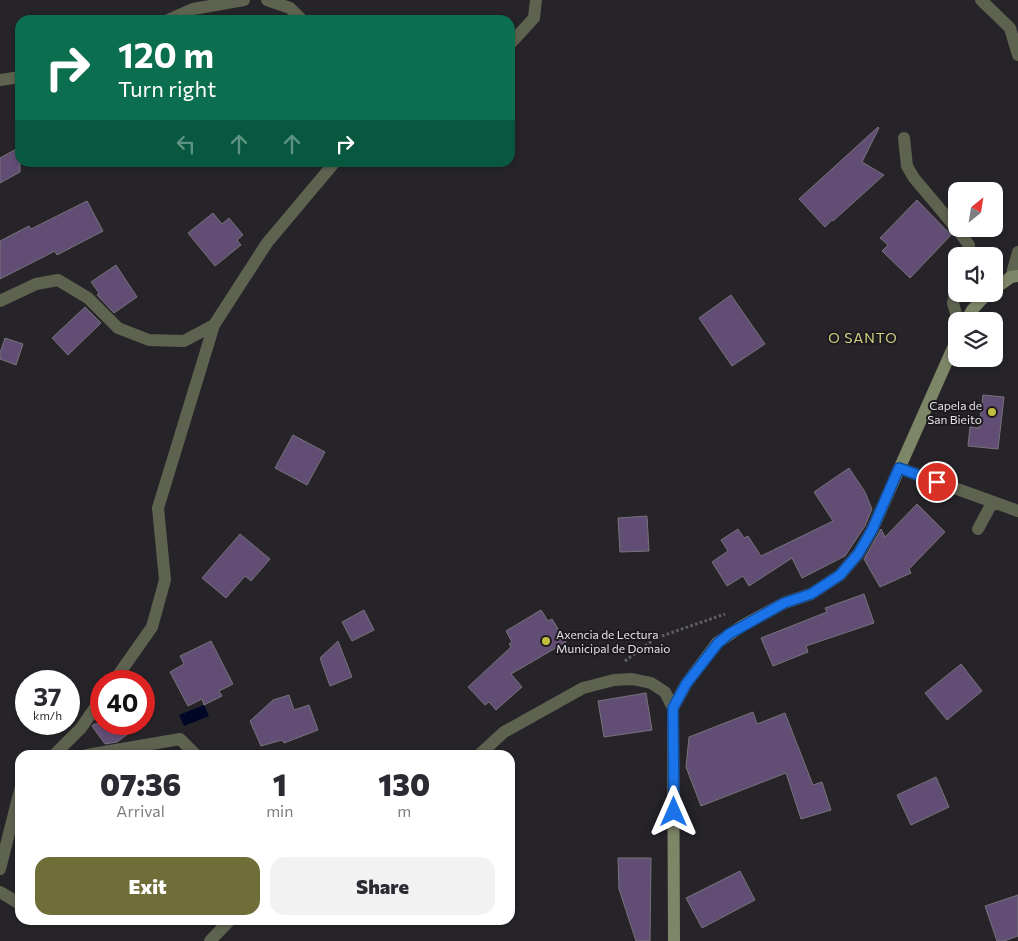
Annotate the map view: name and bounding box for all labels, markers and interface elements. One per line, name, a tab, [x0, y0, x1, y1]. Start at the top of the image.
text: 120 m	[118, 32, 214, 75]
icon: right	[35, 35, 100, 100]
text: Turn right	[118, 75, 216, 102]
icon: left	[172, 130, 200, 158]
icon: ahead	[225, 130, 253, 158]
icon: ahead	[278, 130, 306, 158]
icon: right	[331, 130, 359, 158]
north arrow	[948, 182, 1002, 238]
map controls	[948, 182, 1003, 367]
button: sound	[948, 247, 1003, 302]
button: layers	[948, 312, 1003, 367]
district label: O SANTO	[828, 329, 898, 346]
place label: Capela de San Bieito	[927, 398, 982, 426]
marker: Capela de San Bieito	[986, 406, 998, 418]
pin	[916, 461, 958, 503]
icon: arrive	[923, 468, 951, 496]
place label: Axencia de Lectura Municipal de Domaio	[556, 627, 670, 655]
marker: Axencia de Lectura Municipal de Domaio	[540, 635, 552, 647]
speed limit sign: 40	[90, 670, 155, 735]
text: 37	[33, 681, 62, 711]
text: km/h	[33, 708, 62, 722]
text: 07:36	[100, 765, 181, 802]
text: 1	[273, 765, 287, 802]
text: 130	[378, 765, 430, 802]
position arrow	[647, 785, 699, 837]
text: Arrival	[116, 801, 165, 820]
text: min	[266, 801, 293, 820]
text: m	[397, 801, 411, 820]
button: Exit	[35, 857, 260, 915]
button: Share	[270, 857, 495, 915]

